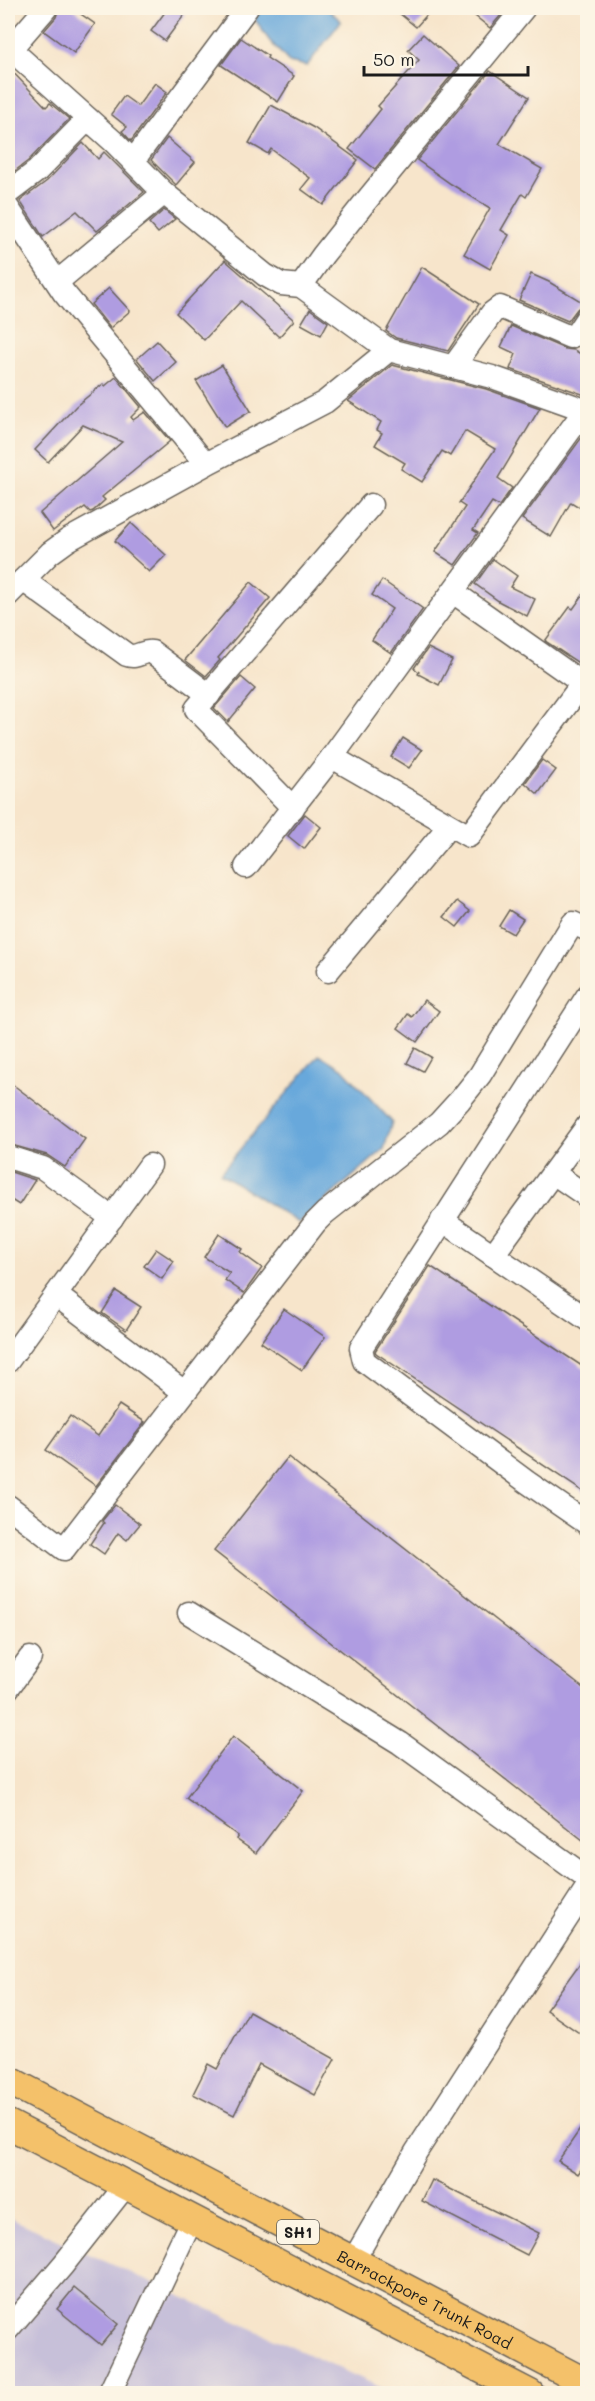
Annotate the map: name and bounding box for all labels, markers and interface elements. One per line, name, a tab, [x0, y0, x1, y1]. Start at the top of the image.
scale bar	[364, 39, 528, 77]
text: 50 m	[373, 47, 415, 71]
road number: SH1	[277, 2220, 319, 2244]
street label: Barrackpore Trunk Road	[334, 2244, 516, 2353]

